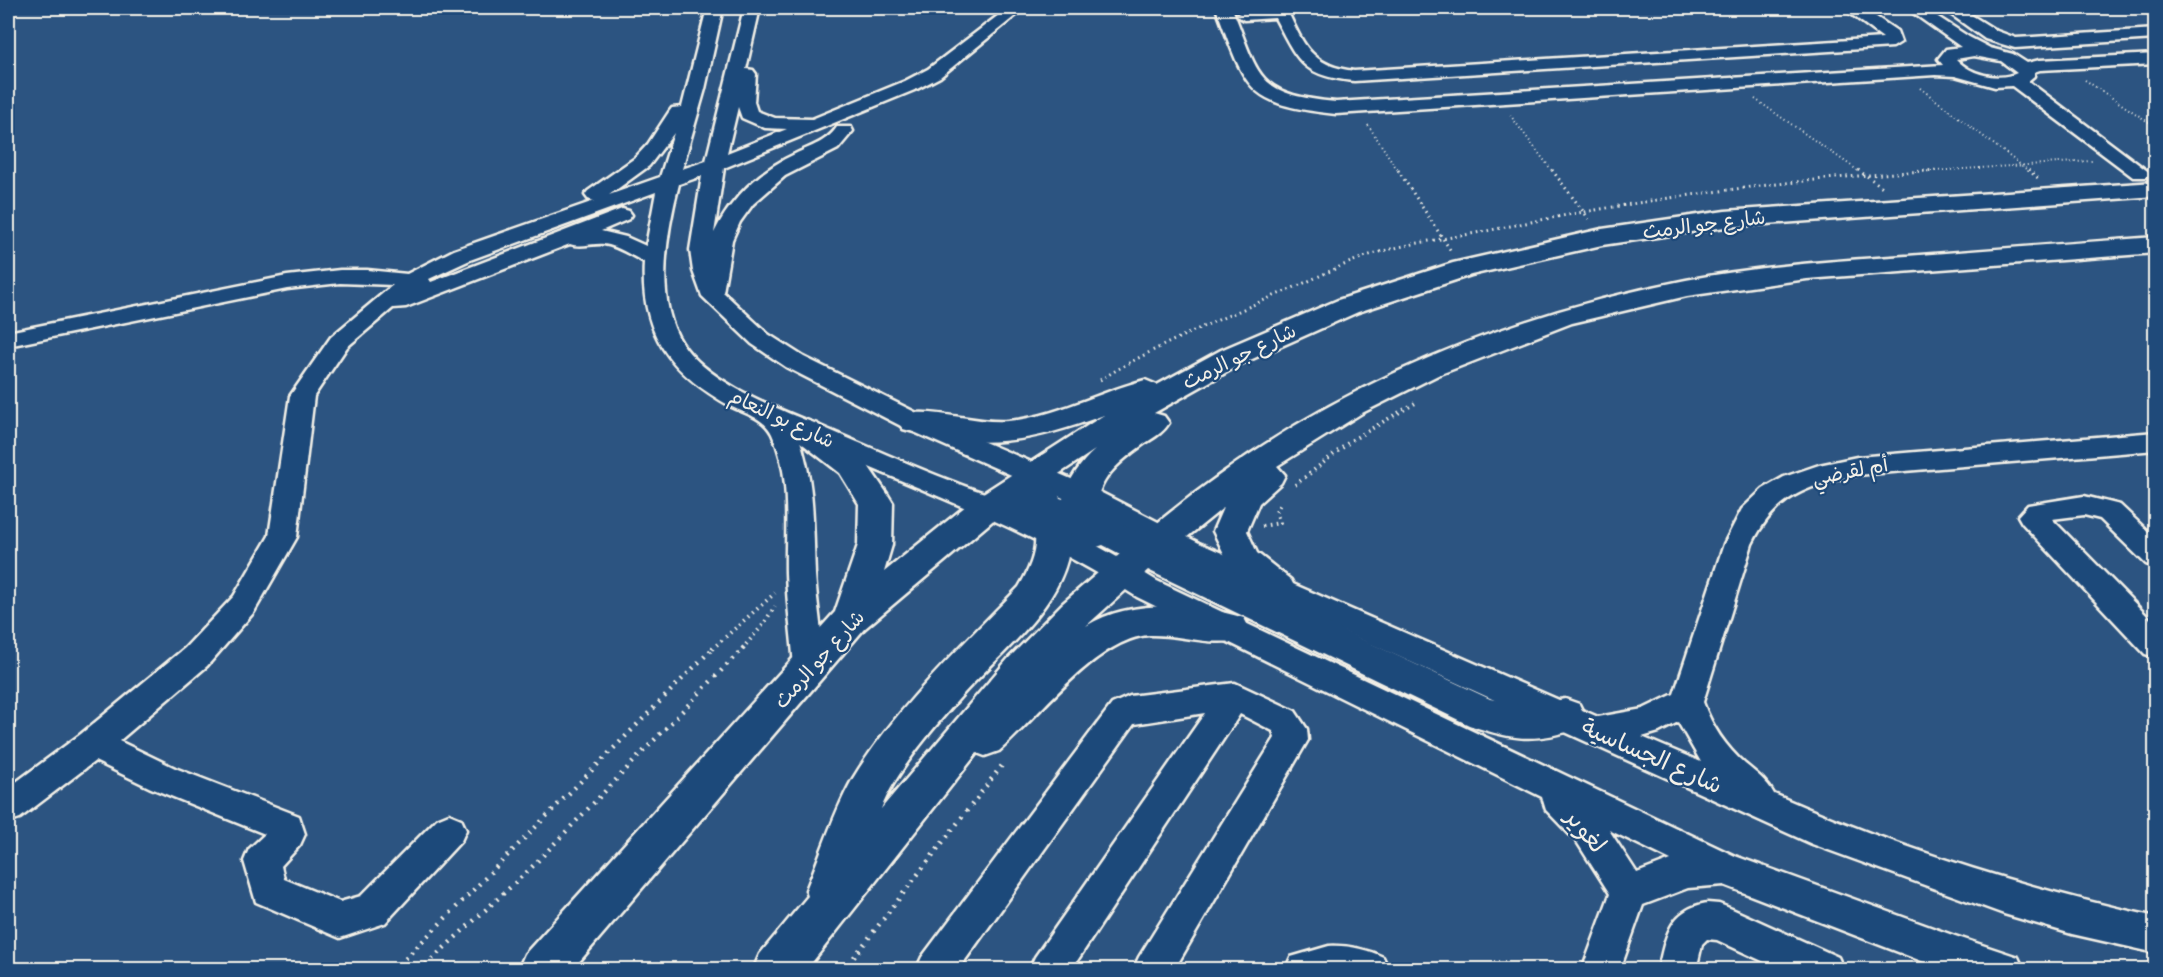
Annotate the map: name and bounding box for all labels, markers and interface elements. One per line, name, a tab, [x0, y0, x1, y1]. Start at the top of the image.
street label: شارع جو الرمث	[1641, 203, 1767, 245]
street label: شارع جو الرمث	[1177, 316, 1301, 396]
street label: شارع بو النعام	[724, 381, 839, 456]
street label: أم لقرضي	[1810, 450, 1891, 496]
street label: شارع جو الرمث	[767, 604, 871, 714]
street label: شارع الجساسية	[1576, 710, 1728, 802]
street label: لغوير	[1558, 800, 1614, 859]

